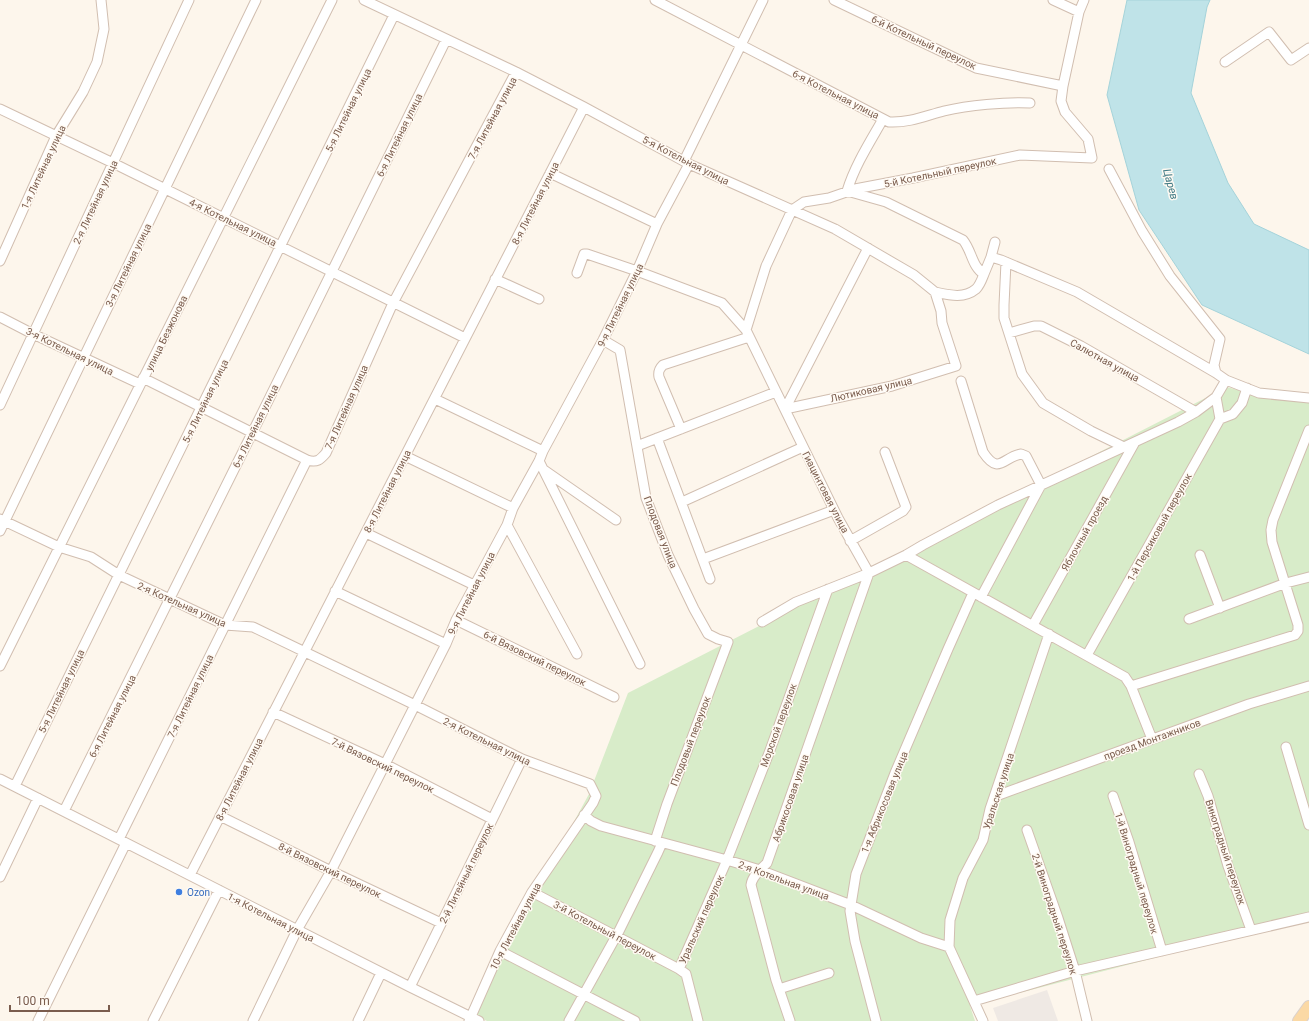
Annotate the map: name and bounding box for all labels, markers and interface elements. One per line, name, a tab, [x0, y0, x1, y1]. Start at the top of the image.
street label: 6-й Котельный переулок	[870, 13, 979, 72]
street label: 5-я Литейная улица	[323, 67, 373, 154]
street label: 6-я Котельная улица	[791, 68, 881, 121]
street label: 7-я Литейная улица	[466, 75, 519, 161]
street label: 6-я Литейная улица	[374, 92, 424, 179]
street label: 1-я Литейная улица	[19, 124, 68, 211]
street label: 5-я Котельная улица	[641, 134, 731, 187]
street label: 5-й Котельный переулок	[883, 155, 998, 190]
street label: 2-я Литейная улица	[71, 159, 120, 246]
street label: 8-я Литейная улица	[510, 160, 561, 246]
water label: Царев	[1160, 167, 1181, 201]
street label: 4-я Котельная улица	[187, 197, 278, 248]
street label: 3-я Литейная улица	[103, 222, 153, 309]
street label: 9-я Литейная улица	[595, 262, 645, 349]
street label: улица Безжонова	[143, 294, 189, 373]
street label: 3-я Котельная улица	[24, 326, 115, 377]
street label: Салютная улица	[1068, 337, 1141, 384]
street label: 5-я Литейная улица	[180, 358, 230, 445]
street label: 7-я Литейная улица	[323, 363, 370, 451]
street label: Лютиковая улица	[829, 375, 913, 404]
street label: 6-я Литейная улица	[230, 383, 280, 470]
street label: 8-я Литейная улица	[362, 448, 413, 534]
street label: Гиацинтовая улица	[800, 450, 851, 535]
street label: 1-й Персиковый переулок	[1125, 471, 1194, 583]
street label: Плодовая улица	[642, 494, 679, 570]
street label: Яблочный проезд	[1059, 494, 1110, 573]
street label: 9-я Литейная улица	[446, 550, 497, 636]
street label: 2-я Котельная улица	[136, 580, 228, 629]
street label: 6-й Вязовский переулок	[482, 629, 588, 688]
street label: 5-я Литейная улица	[36, 648, 86, 735]
street label: 7-я Литейная улица	[165, 653, 215, 740]
street label: 6-я Литейная улица	[87, 673, 138, 759]
street label: Морской переулок	[758, 681, 799, 768]
street label: Плодовый переулок	[668, 694, 713, 788]
street label: 2-я Котельная улица	[441, 716, 532, 767]
street label: проезд Монтажников	[1102, 717, 1202, 762]
street label: 8-я Литейная улица	[214, 736, 265, 822]
street label: 7-й Вязовский переулок	[330, 736, 436, 795]
street label: 1-я Абрикосовая улица	[859, 750, 910, 854]
street label: Уральская улица	[981, 752, 1016, 831]
street label: Абрикосовая улица	[770, 753, 811, 843]
street label: Виноградный переулок	[1203, 798, 1248, 907]
street label: 1-й Виноградный переулок	[1113, 811, 1160, 936]
street label: 2-й Литейный переулок	[437, 821, 496, 925]
street label: 8-й Вязовский переулок	[277, 841, 383, 900]
street label: 2-й Виноградный переулок	[1030, 852, 1079, 977]
street label: 2-я Котельная улица	[737, 859, 831, 902]
street label: Уральский переулок	[677, 873, 726, 965]
street label: 10-я Литейная улица	[488, 881, 543, 972]
marker: Ozon	[174, 887, 184, 897]
place label: Ozon	[187, 887, 210, 898]
street label: 1-я Котельная улица	[226, 891, 316, 944]
street label: 3-й Котельный переулок	[552, 899, 658, 962]
scale bar	[10, 987, 109, 1013]
text: 100 m	[16, 994, 50, 1008]

